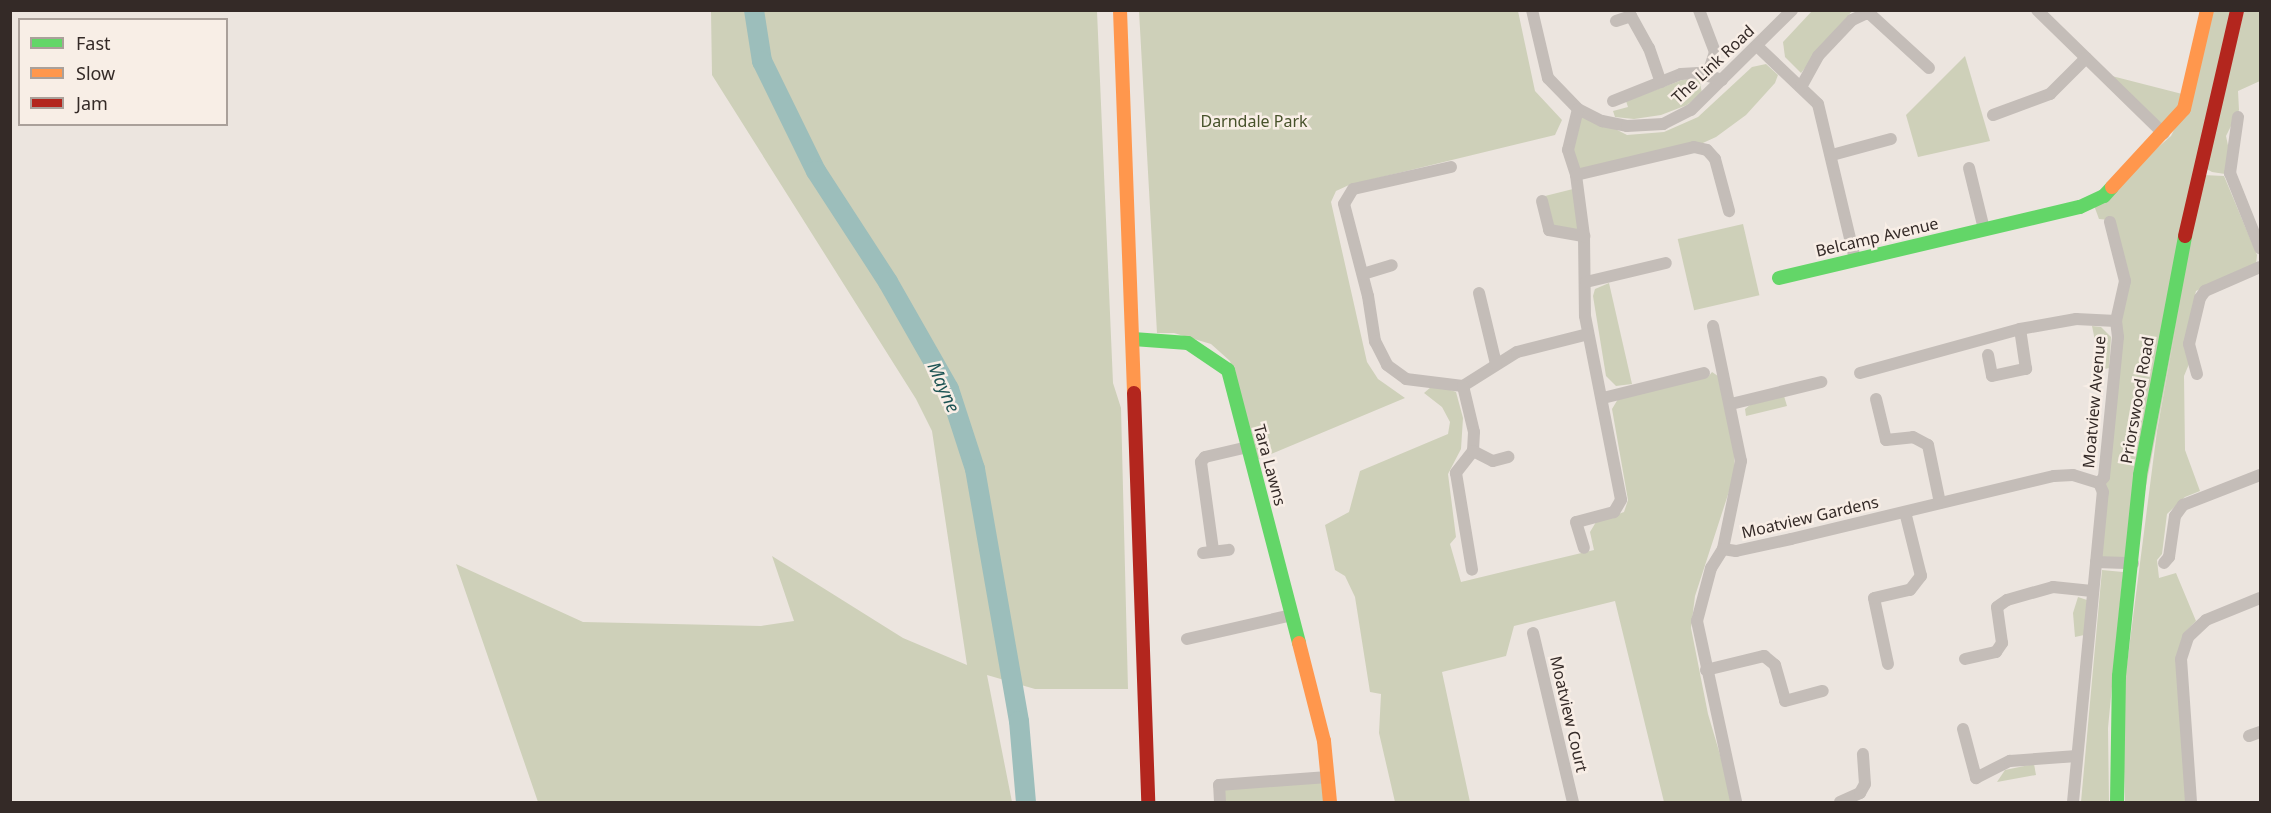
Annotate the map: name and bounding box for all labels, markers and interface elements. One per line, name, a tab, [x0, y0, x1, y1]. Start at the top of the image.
legend	[18, 18, 228, 126]
street label: The Link Road	[1668, 21, 1758, 107]
text: Fast	[76, 31, 111, 55]
text: Slow	[76, 61, 115, 85]
text: Jam	[76, 91, 108, 115]
park label: Darndale Park	[1200, 111, 1308, 131]
street label: Belcamp Avenue	[1814, 214, 1940, 260]
street label: Moatview Avenue	[2079, 335, 2109, 469]
street label: Priorswood Road	[2116, 335, 2158, 465]
water label: Mayne	[923, 358, 965, 416]
street label: Tara Lawns	[1250, 422, 1290, 508]
street label: Moatview Gardens	[1740, 492, 1880, 542]
street label: Moatview Court	[1546, 654, 1592, 774]

